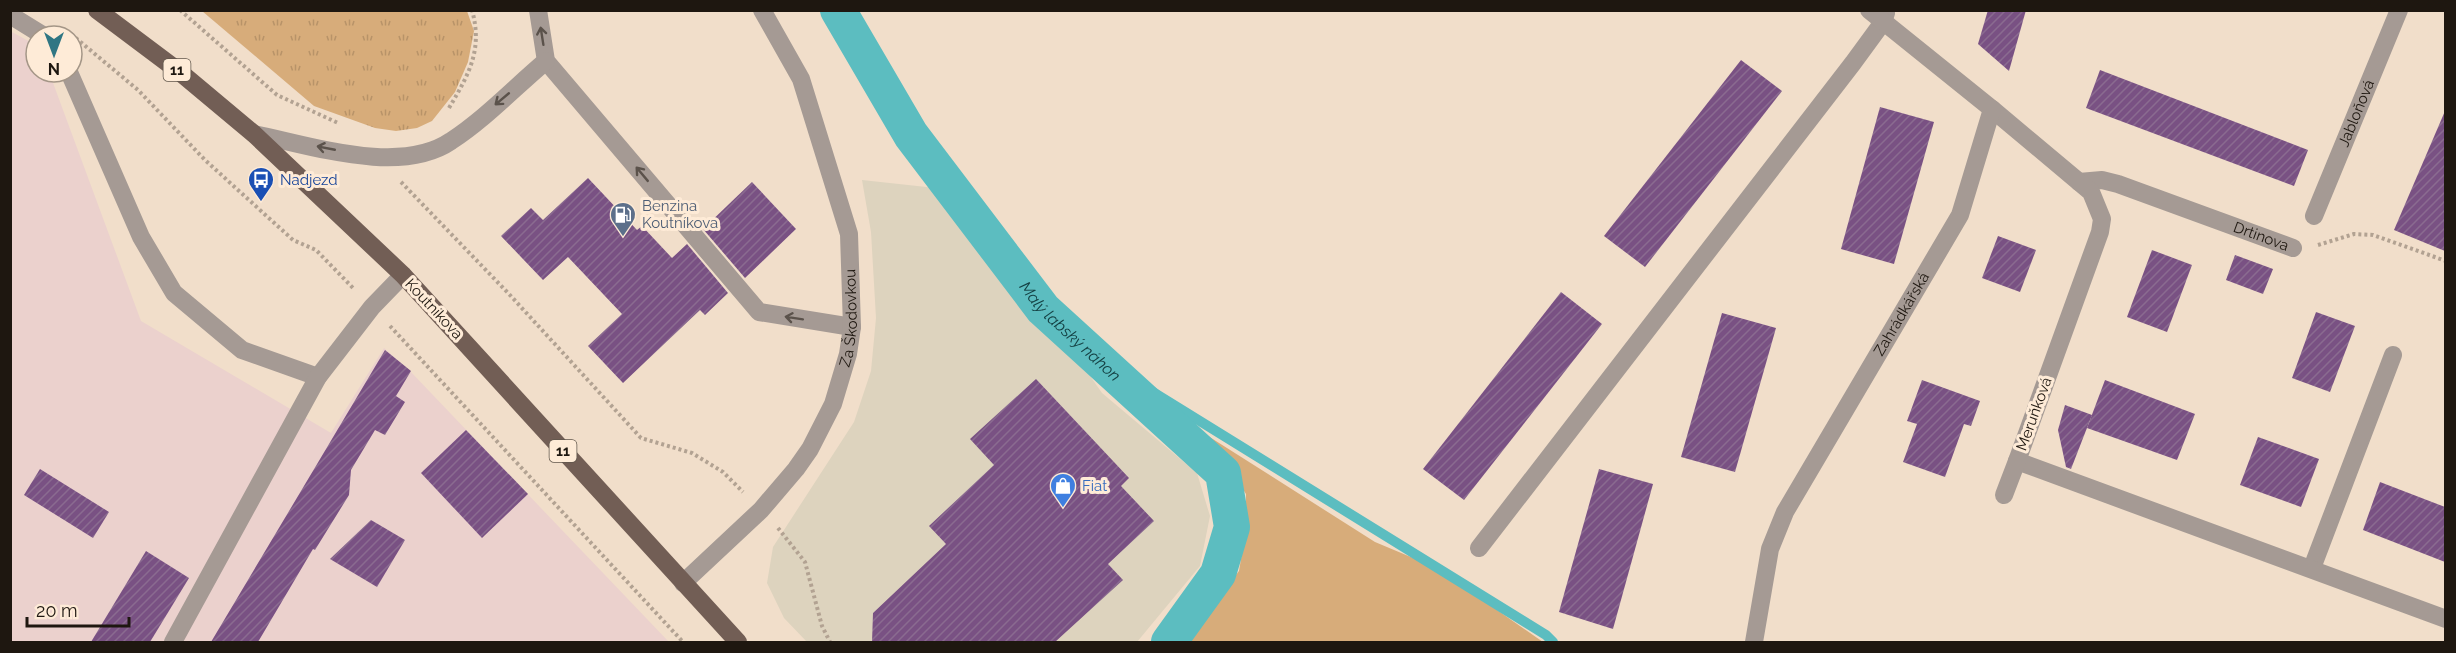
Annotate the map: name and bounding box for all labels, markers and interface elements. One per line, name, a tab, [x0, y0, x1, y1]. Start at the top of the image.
north arrow	[24, 24, 84, 84]
one-way arrow	[537, 26, 548, 46]
text: N	[48, 59, 60, 78]
road number: 11	[164, 59, 190, 81]
street label: Jabloňová	[2334, 77, 2378, 150]
one-way arrow	[495, 92, 510, 106]
one-way arrow	[317, 142, 336, 153]
bus stop icon: Nadjezd	[246, 165, 276, 203]
one-way arrow	[635, 167, 649, 182]
place label: Nadjezd	[280, 171, 338, 189]
place label: Benzina Koutníkova	[642, 197, 718, 232]
fuel station icon: Benzina Koutníkova	[608, 200, 638, 238]
street label: Drtinova	[2231, 218, 2291, 255]
street label: Za Škodovkou	[836, 269, 861, 369]
street label: Zahrádkářská	[1870, 269, 1933, 359]
street label: Koutníkova	[401, 275, 467, 343]
water label: Malý labský náhon	[1016, 277, 1125, 385]
one-way arrow	[785, 312, 804, 323]
street label: Meruňková	[2012, 375, 2056, 453]
road number: 11	[550, 440, 576, 462]
shop icon: Fiat	[1048, 471, 1078, 509]
place label: Fiat	[1082, 477, 1107, 495]
scale bar	[27, 590, 129, 628]
text: 20 m	[36, 600, 78, 621]

